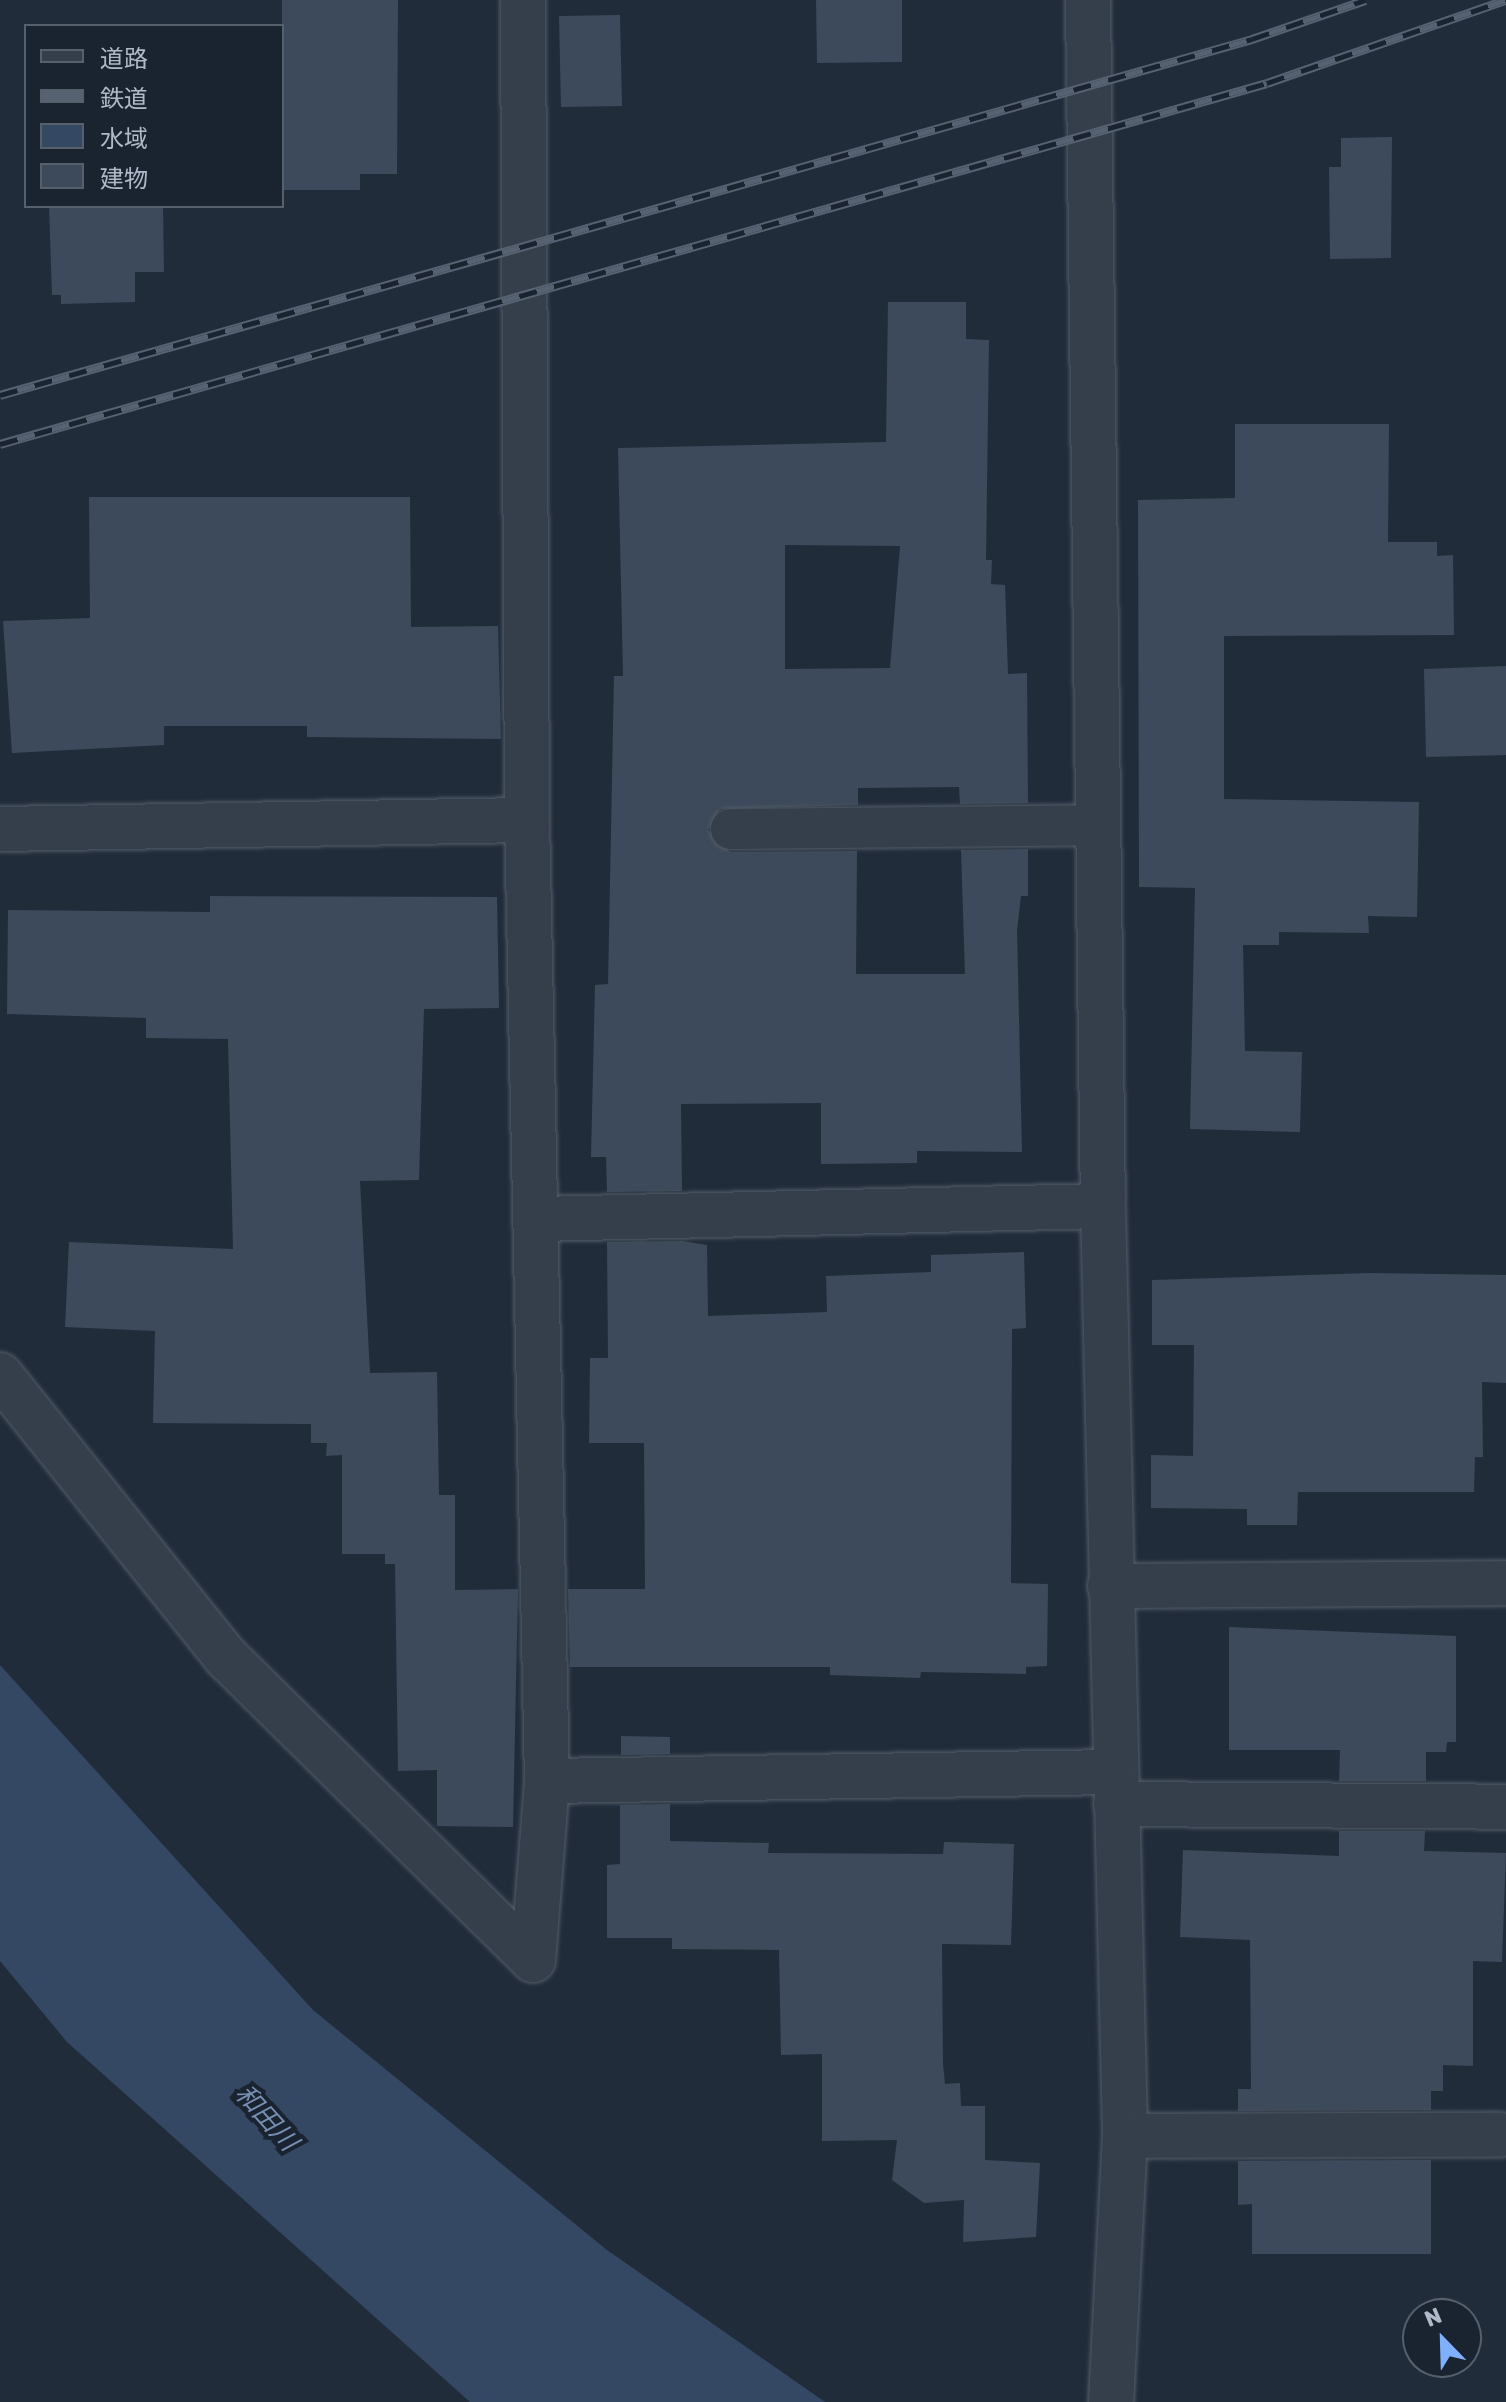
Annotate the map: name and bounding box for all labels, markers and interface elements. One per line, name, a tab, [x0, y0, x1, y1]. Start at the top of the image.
legend	[24, 24, 284, 208]
text: 道路	[100, 45, 148, 73]
text: 鉄道	[100, 85, 148, 113]
text: 水域	[100, 125, 148, 153]
text: 建物	[100, 165, 148, 193]
water label: 和田川	[228, 2079, 304, 2157]
north arrow	[1402, 2298, 1482, 2378]
text: N	[1421, 2302, 1446, 2333]

